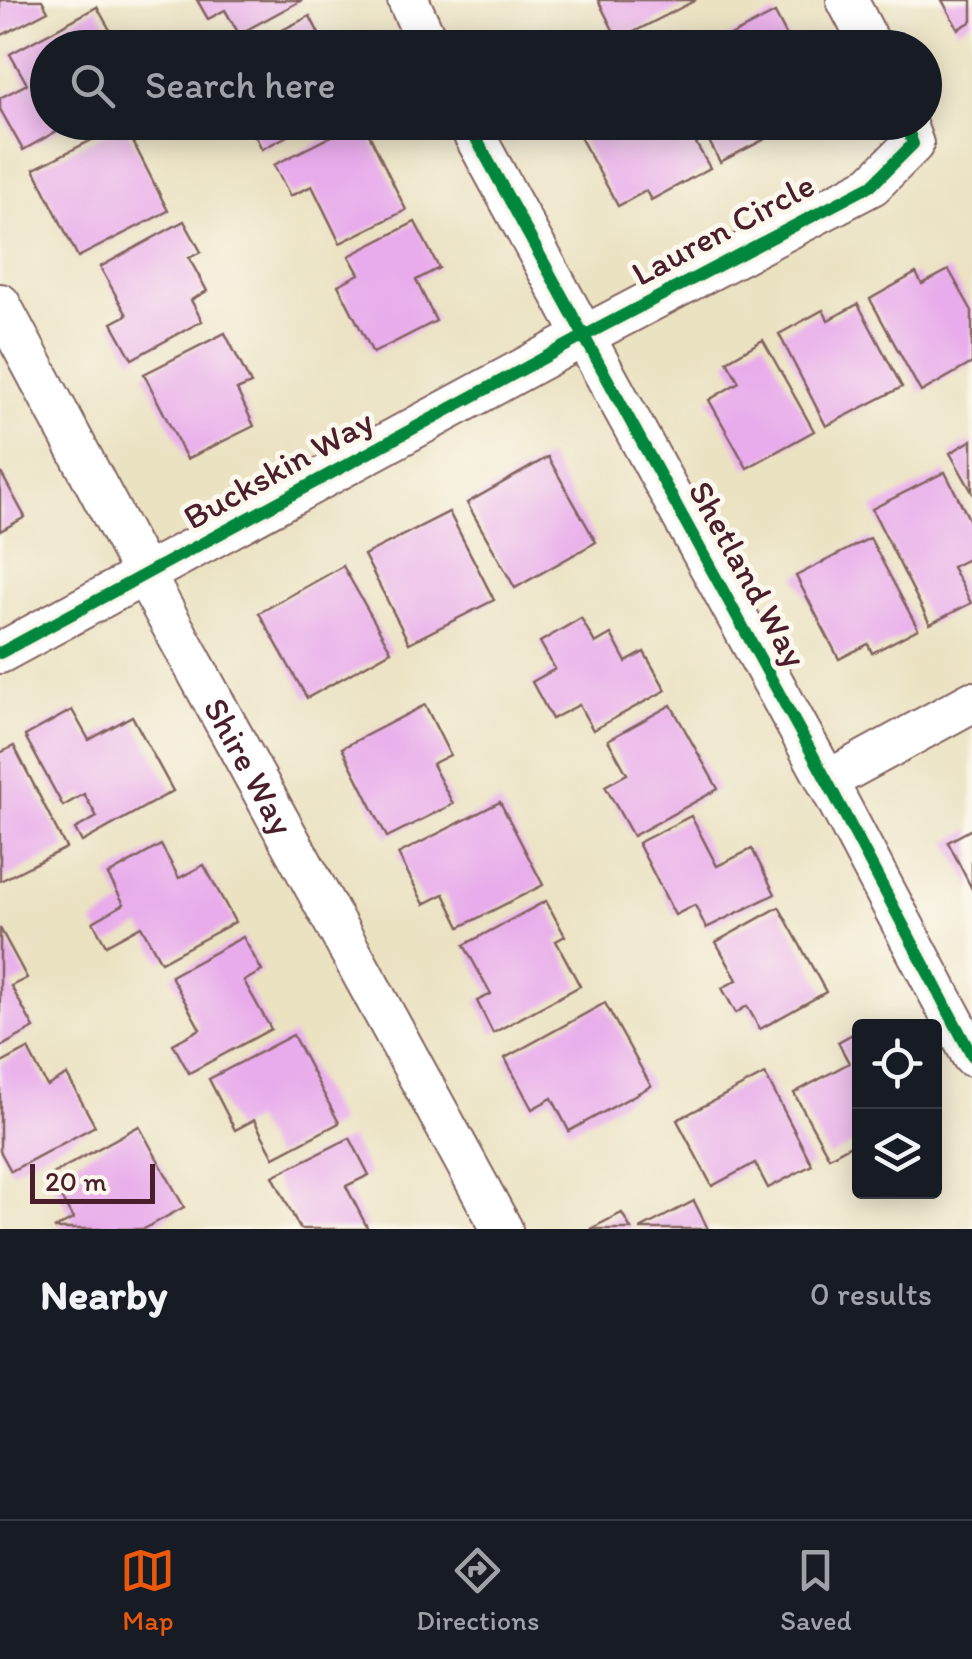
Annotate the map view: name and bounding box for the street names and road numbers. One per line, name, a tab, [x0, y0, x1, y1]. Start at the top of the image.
street label: Lauren Circle	[625, 163, 821, 295]
street label: Buckskin Way	[176, 399, 380, 538]
street label: Shetland Way	[680, 474, 817, 675]
street label: Shire Way	[195, 690, 304, 842]

